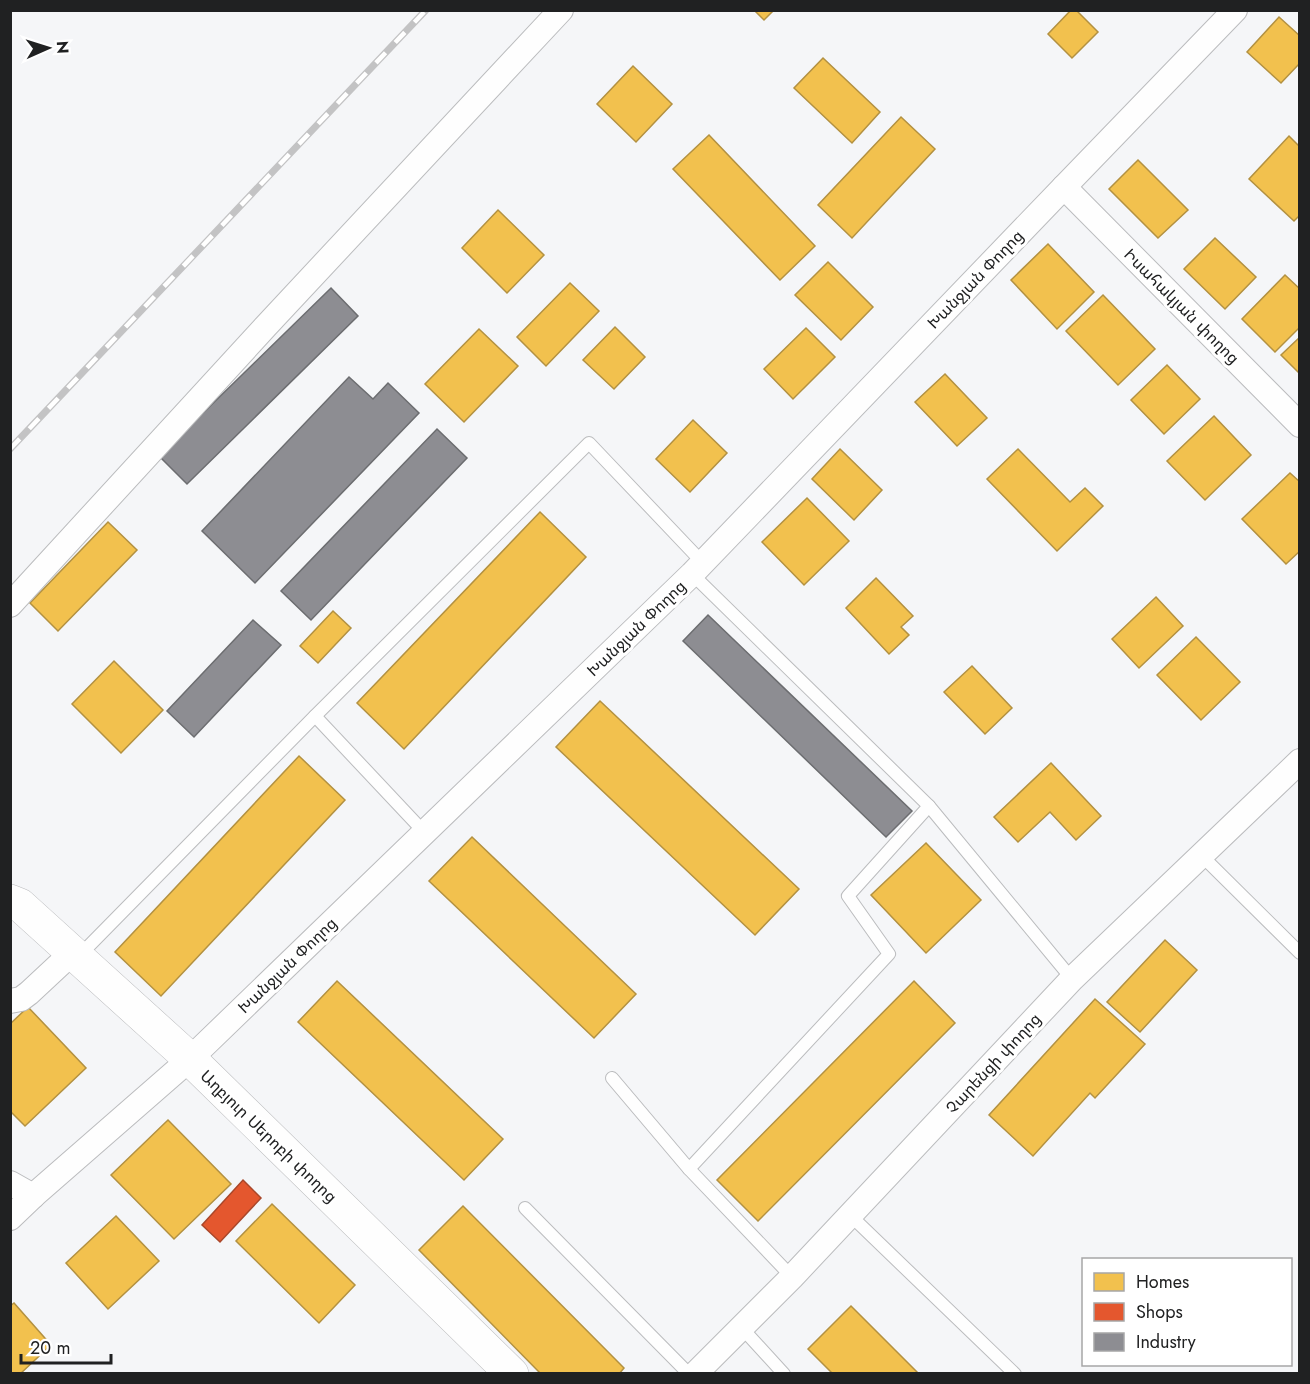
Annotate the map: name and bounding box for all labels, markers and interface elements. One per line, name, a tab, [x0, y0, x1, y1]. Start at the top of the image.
north arrow	[18, 18, 78, 78]
text: N	[51, 40, 74, 54]
street label: Խանջյան Փողոց	[922, 225, 1029, 334]
street label: Իսահակյան փողոց	[1119, 243, 1245, 369]
street label: Խանջյան Փողոց	[582, 575, 691, 682]
street label: Խանջյան Փողոց	[233, 912, 342, 1019]
street label: Չարենցի փողոց	[941, 1008, 1046, 1119]
street label: Աղբյուր Սերոբի փողոց	[195, 1065, 342, 1208]
legend	[1082, 1258, 1292, 1366]
text: Homes	[1136, 1269, 1189, 1295]
text: Shops	[1136, 1299, 1183, 1325]
scale bar	[21, 1327, 111, 1365]
text: Industry	[1136, 1329, 1196, 1355]
text: 20 m	[30, 1335, 70, 1361]

